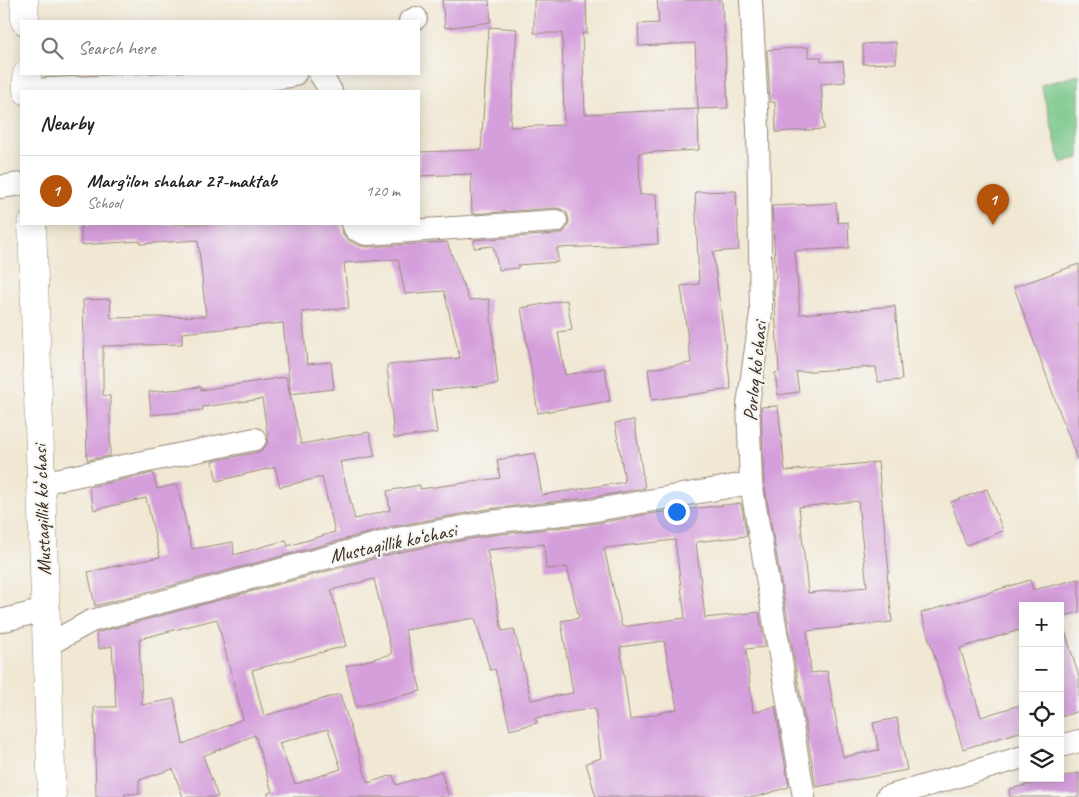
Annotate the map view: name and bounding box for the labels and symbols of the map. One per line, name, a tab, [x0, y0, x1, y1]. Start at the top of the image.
pin: 1	[977, 184, 1009, 225]
street label: Porloq koʻchasi	[737, 318, 773, 422]
street label: Mustaqillik koʻchasi	[27, 442, 57, 576]
your location	[664, 499, 690, 525]
street label: Mustaqillik ko‘chasi	[327, 517, 461, 569]

